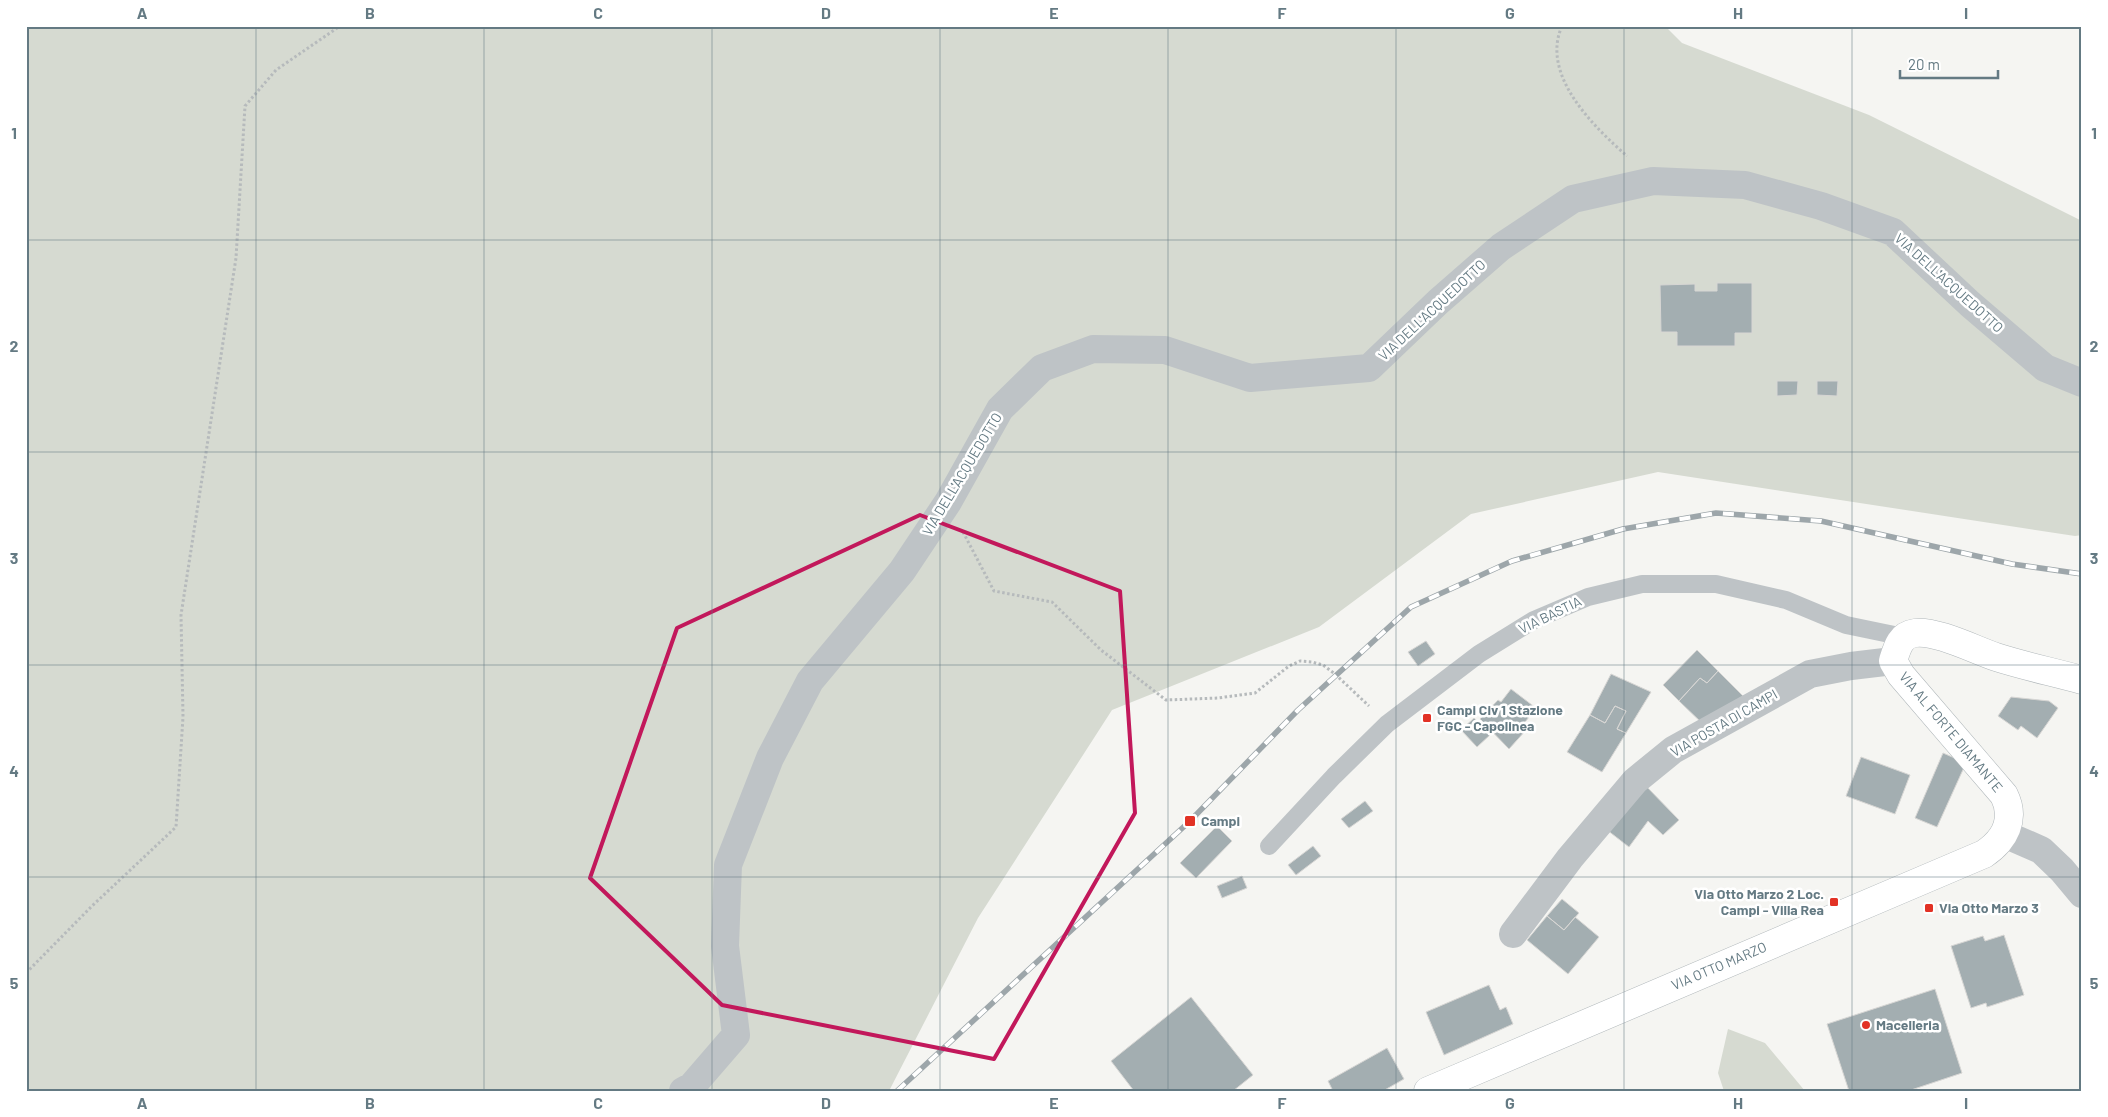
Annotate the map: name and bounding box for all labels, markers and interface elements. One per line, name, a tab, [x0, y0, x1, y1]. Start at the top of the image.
text: A	[137, 3, 148, 22]
text: B	[365, 3, 375, 22]
text: C	[593, 3, 603, 22]
text: D	[821, 3, 831, 22]
text: E	[1049, 3, 1059, 22]
text: F	[1278, 3, 1287, 22]
text: G	[1505, 3, 1515, 22]
text: H	[1733, 3, 1743, 22]
text: I	[1964, 3, 1968, 22]
scale bar	[1900, 48, 1998, 80]
text: 20 m	[1908, 55, 1940, 73]
text: 1	[11, 123, 17, 142]
text: 1	[2091, 123, 2097, 142]
street label: VIA DELL'ACQUEDOTTO	[1892, 229, 2007, 336]
street label: VIA DELL'ACQUEDOTTO	[1375, 256, 1489, 364]
text: 2	[10, 336, 19, 355]
text: 2	[2090, 336, 2099, 355]
street label: VIA DELL'ACQUEDOTTO	[918, 409, 1005, 538]
text: 3	[10, 548, 18, 567]
text: 3	[2090, 548, 2098, 567]
street label: VIA BASTIA	[1516, 592, 1584, 637]
street label: VIA AL FORTE DIAMANTE	[1896, 668, 2007, 795]
street label: VIA POSTA DI CAMPI	[1667, 685, 1780, 760]
place label: Campi Civ 1 Stazione FGC - Capolinea	[1437, 701, 1563, 734]
marker: Campi Civ 1 Stazione FGC - Capolinea	[1421, 712, 1433, 724]
text: 4	[9, 761, 19, 780]
text: 4	[2089, 761, 2099, 780]
place label: Campi	[1201, 812, 1240, 829]
marker: Campi	[1183, 814, 1197, 828]
place label: Via Otto Marzo 2 Loc. Campi - Villa Rea	[1694, 885, 1824, 918]
marker: Via Otto Marzo 2 Loc. Campi - Villa Rea	[1828, 896, 1840, 908]
place label: Via Otto Marzo 3	[1939, 899, 2039, 916]
marker: Via Otto Marzo 3	[1923, 902, 1935, 914]
street label: VIA OTTO MARZO	[1669, 938, 1769, 993]
text: 5	[10, 973, 19, 992]
text: 5	[2090, 973, 2099, 992]
place label: Macelleria	[1876, 1016, 1939, 1033]
marker: Macelleria	[1860, 1019, 1872, 1031]
text: A	[137, 1093, 148, 1112]
text: B	[365, 1093, 375, 1112]
text: C	[593, 1093, 603, 1112]
text: D	[821, 1093, 831, 1112]
text: E	[1049, 1093, 1059, 1112]
text: F	[1278, 1093, 1287, 1112]
text: G	[1505, 1093, 1515, 1112]
text: H	[1733, 1093, 1743, 1112]
text: I	[1964, 1093, 1968, 1112]

